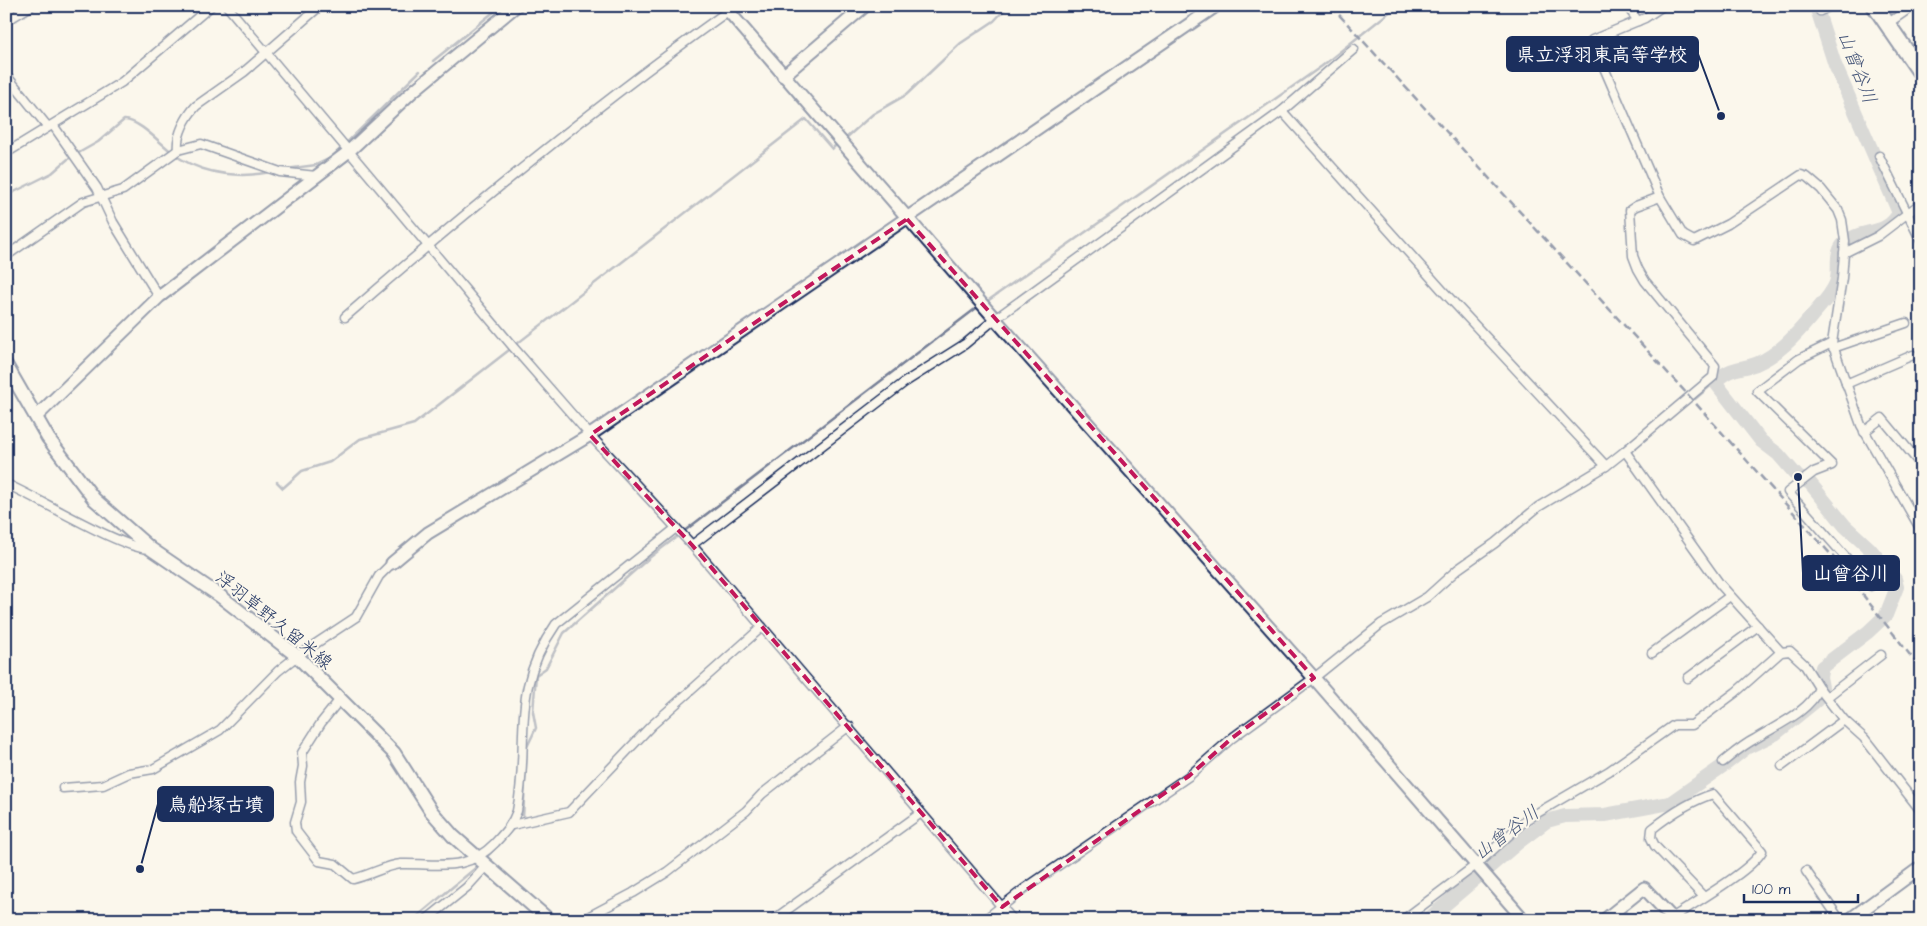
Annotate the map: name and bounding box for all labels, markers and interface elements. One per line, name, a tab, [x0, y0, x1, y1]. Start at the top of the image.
water label: 山曾谷川	[1830, 27, 1883, 108]
callout: 県立浮羽東高等学校	[1507, 37, 1698, 71]
text: 県立浮羽東高等学校	[1516, 42, 1688, 69]
callout: 山曾谷川	[1803, 556, 1899, 590]
text: 山曾谷川	[1813, 561, 1889, 588]
street label: 浮羽草野久留米線	[210, 565, 338, 675]
callout: 鳥船塚古墳	[158, 787, 273, 821]
text: 鳥船塚古墳	[168, 792, 264, 819]
water label: 山曾谷川	[1468, 800, 1545, 867]
scale bar	[1744, 871, 1858, 903]
text: 100 m	[1752, 879, 1791, 900]

